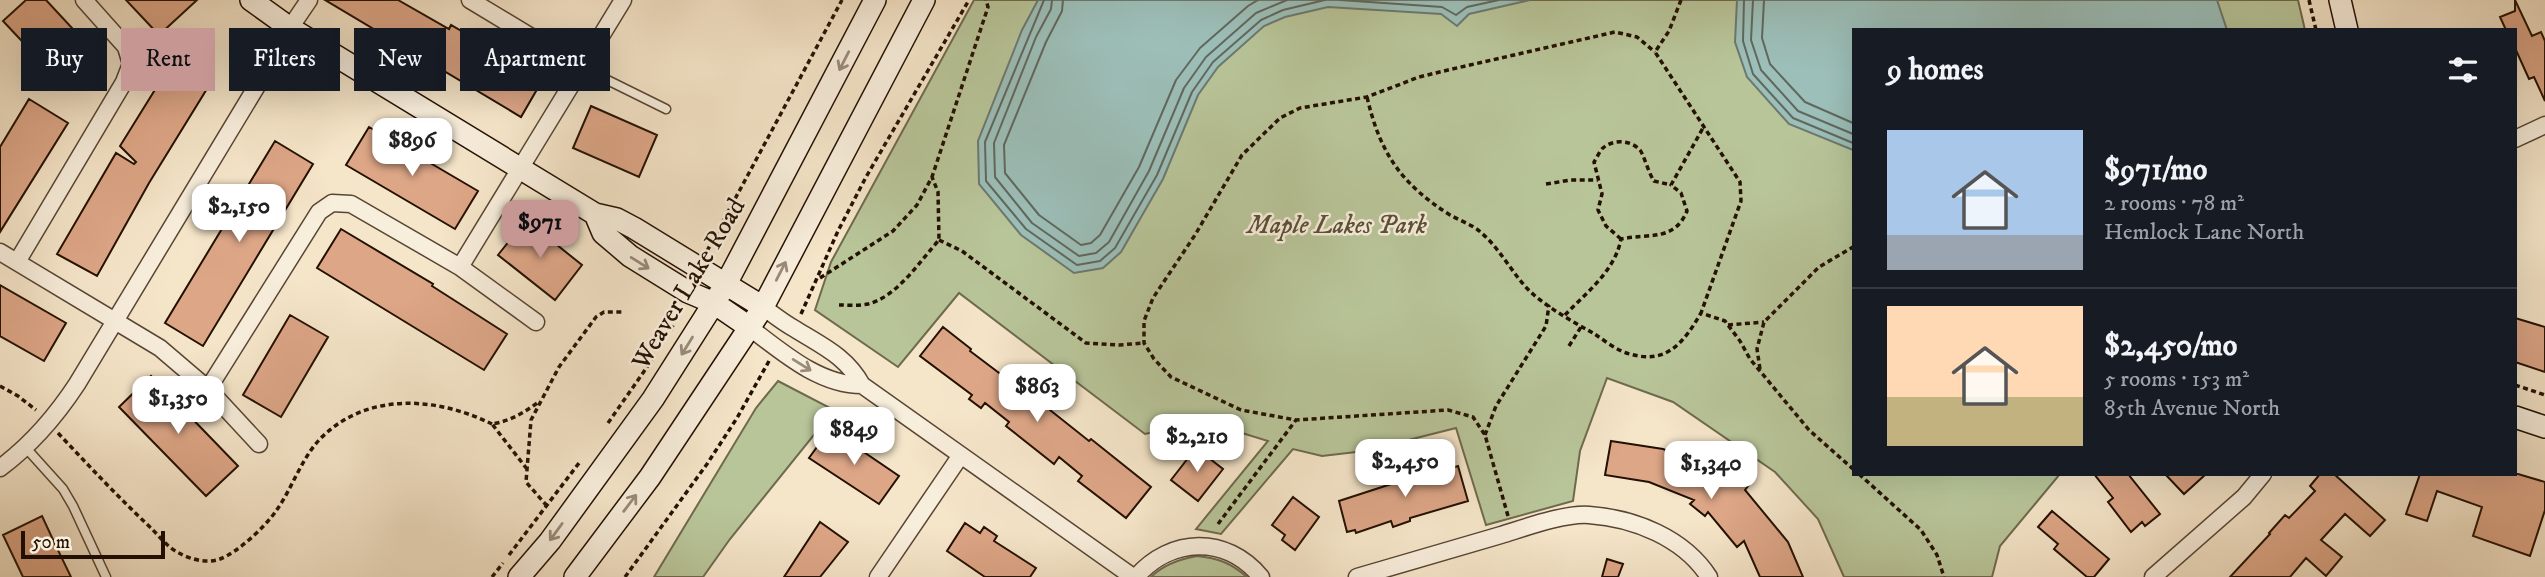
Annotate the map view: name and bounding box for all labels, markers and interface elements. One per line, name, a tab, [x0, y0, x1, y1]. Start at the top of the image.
chip: Buy	[21, 28, 107, 91]
chip: Rent	[121, 28, 215, 91]
chip: Filters	[229, 28, 340, 91]
chip: New	[354, 28, 446, 91]
chip: Apartment	[460, 28, 610, 91]
one-way arrow	[836, 50, 850, 71]
icon: filters	[2444, 51, 2482, 89]
text: 9 homes	[1887, 52, 1984, 89]
pin: $896	[371, 118, 453, 178]
text: $896	[388, 126, 436, 155]
text: $971/mo	[2104, 152, 2207, 189]
icon: home	[1943, 158, 2027, 242]
pin: $2,150	[182, 184, 296, 244]
text: 2 rooms · 78 m²	[2104, 189, 2244, 218]
text: $2,150	[208, 192, 270, 221]
street label: Weaver Lake Road	[624, 192, 753, 377]
pin: $971	[499, 201, 581, 260]
text: $971	[518, 208, 562, 237]
park label: Maple Lakes Park	[1245, 209, 1427, 242]
text: Hemlock Lane North	[2104, 218, 2304, 247]
one-way arrow	[630, 256, 650, 270]
one-way arrow	[775, 261, 789, 282]
text: $2,450/mo	[2104, 328, 2237, 365]
icon: home	[1943, 334, 2027, 418]
one-way arrow	[679, 335, 693, 355]
one-way arrow	[792, 358, 812, 372]
pin: $863	[996, 364, 1078, 424]
text: 5 rooms · 153 m²	[2104, 365, 2249, 394]
text: $863	[1015, 372, 1059, 401]
pin: $1,350	[121, 376, 235, 436]
text: $1,350	[148, 384, 208, 413]
text: 85th Avenue North	[2104, 394, 2280, 423]
pin: $849	[813, 407, 895, 467]
pin: $2,210	[1140, 414, 1254, 474]
text: $849	[830, 415, 878, 444]
text: $2,210	[1166, 422, 1228, 451]
pin: $2,450	[1348, 440, 1462, 499]
pin: $1,340	[1654, 442, 1768, 501]
text: $2,450	[1371, 447, 1439, 476]
text: $1,340	[1680, 449, 1742, 478]
one-way arrow	[623, 494, 638, 512]
one-way arrow	[549, 522, 563, 541]
scale bar	[21, 528, 164, 560]
text: 50 m	[32, 531, 70, 554]

